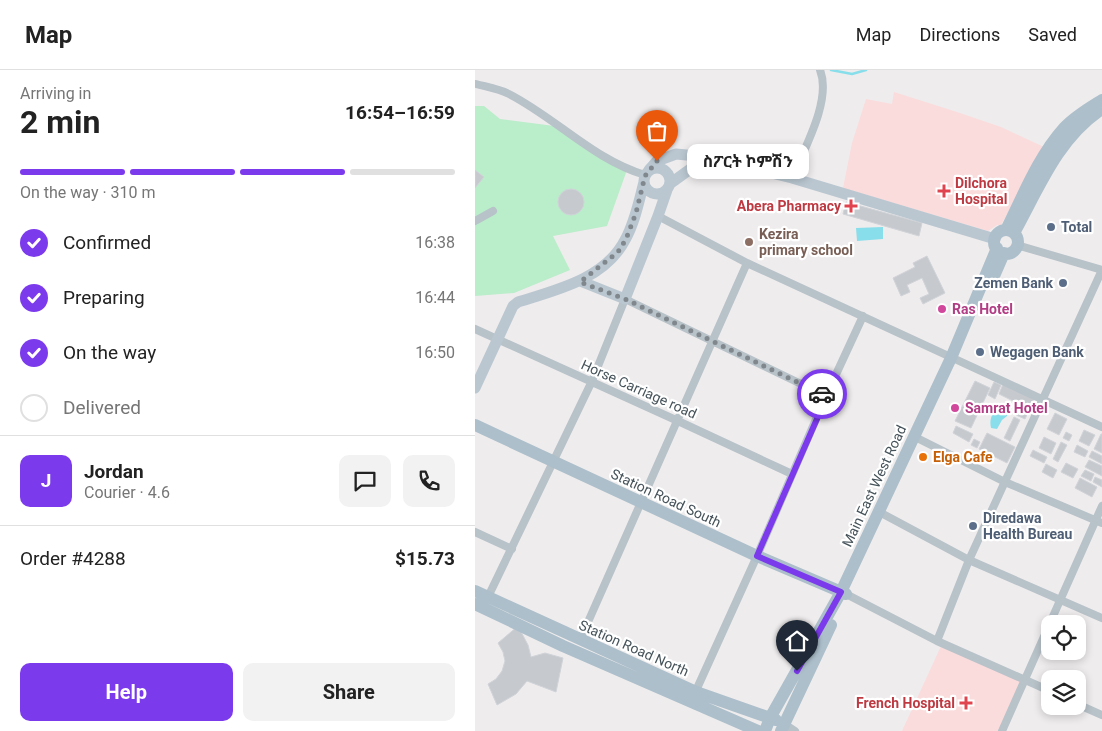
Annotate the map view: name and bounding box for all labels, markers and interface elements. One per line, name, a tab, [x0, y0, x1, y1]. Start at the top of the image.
text: Map	[25, 21, 72, 49]
text: Map	[856, 24, 891, 45]
text: Directions	[919, 24, 1000, 45]
text: Saved	[1028, 24, 1077, 45]
text: Arriving in	[20, 84, 91, 103]
text: 16:54–16:59	[345, 101, 455, 124]
text: 2 min	[20, 103, 100, 141]
pin	[636, 110, 678, 161]
icon: bag	[643, 117, 671, 145]
callout: ስፖርት ኮምሽን	[687, 144, 809, 178]
text: ስፖርት ኮምሽን	[703, 152, 793, 171]
place label: Dilchora Hospital	[955, 175, 1008, 207]
text: On the way · 310 m	[20, 183, 156, 202]
marker: Dilchora Hospital	[937, 184, 951, 198]
place label: Abera Pharmacy	[737, 198, 842, 214]
marker: Abera Pharmacy	[845, 200, 857, 212]
place label: Total	[1061, 219, 1092, 235]
marker: Total	[1045, 221, 1057, 233]
place label: Kezira primary school	[759, 226, 853, 258]
icon: check	[20, 229, 48, 257]
text: Confirmed	[63, 231, 151, 254]
text: 16:38	[415, 233, 455, 252]
marker: Kezira primary school	[743, 236, 755, 248]
place label: Zemen Bank	[974, 275, 1054, 291]
marker: Zemen Bank	[1057, 277, 1069, 289]
icon: check	[20, 284, 48, 312]
text: Preparing	[63, 286, 145, 309]
text: 16:44	[415, 288, 455, 307]
place label: Ras Hotel	[952, 301, 1013, 317]
marker: Ras Hotel	[936, 303, 948, 315]
icon: check	[20, 339, 48, 367]
text: On the way	[63, 341, 156, 364]
text: 16:50	[415, 343, 455, 362]
place label: Wegagen Bank	[990, 344, 1084, 360]
marker: Wegagen Bank	[974, 346, 986, 358]
street label: Horse Carriage road	[579, 356, 699, 422]
courier	[797, 369, 847, 419]
icon: car	[808, 380, 836, 408]
text: Delivered	[63, 396, 141, 419]
place label: Samrat Hotel	[965, 400, 1048, 416]
marker: Samrat Hotel	[949, 402, 961, 414]
street label: Main East West Road	[839, 423, 909, 549]
place label: Elga Cafe	[933, 449, 993, 465]
marker: Elga Cafe	[917, 451, 929, 463]
button: chat	[339, 455, 391, 507]
button: phone	[403, 455, 455, 507]
text: Jordan	[84, 460, 144, 483]
street label: Station Road South	[608, 465, 724, 531]
text: J	[41, 469, 51, 492]
text: Courier · 4.6	[84, 483, 170, 502]
place label: Diredawa Health Bureau	[983, 510, 1073, 542]
marker: Diredawa Health Bureau	[967, 520, 979, 532]
text: Order #4288	[20, 547, 126, 570]
text: $15.73	[395, 547, 455, 570]
map controls	[1041, 615, 1086, 715]
button: locate	[1041, 615, 1086, 660]
street label: Station Road North	[577, 617, 691, 679]
pin	[776, 620, 818, 671]
icon: home	[783, 627, 811, 655]
button: Help	[20, 663, 233, 721]
button: Share	[243, 663, 455, 721]
button: layers	[1041, 670, 1086, 715]
place label: French Hospital	[856, 695, 955, 711]
marker: French Hospital	[959, 696, 973, 710]

